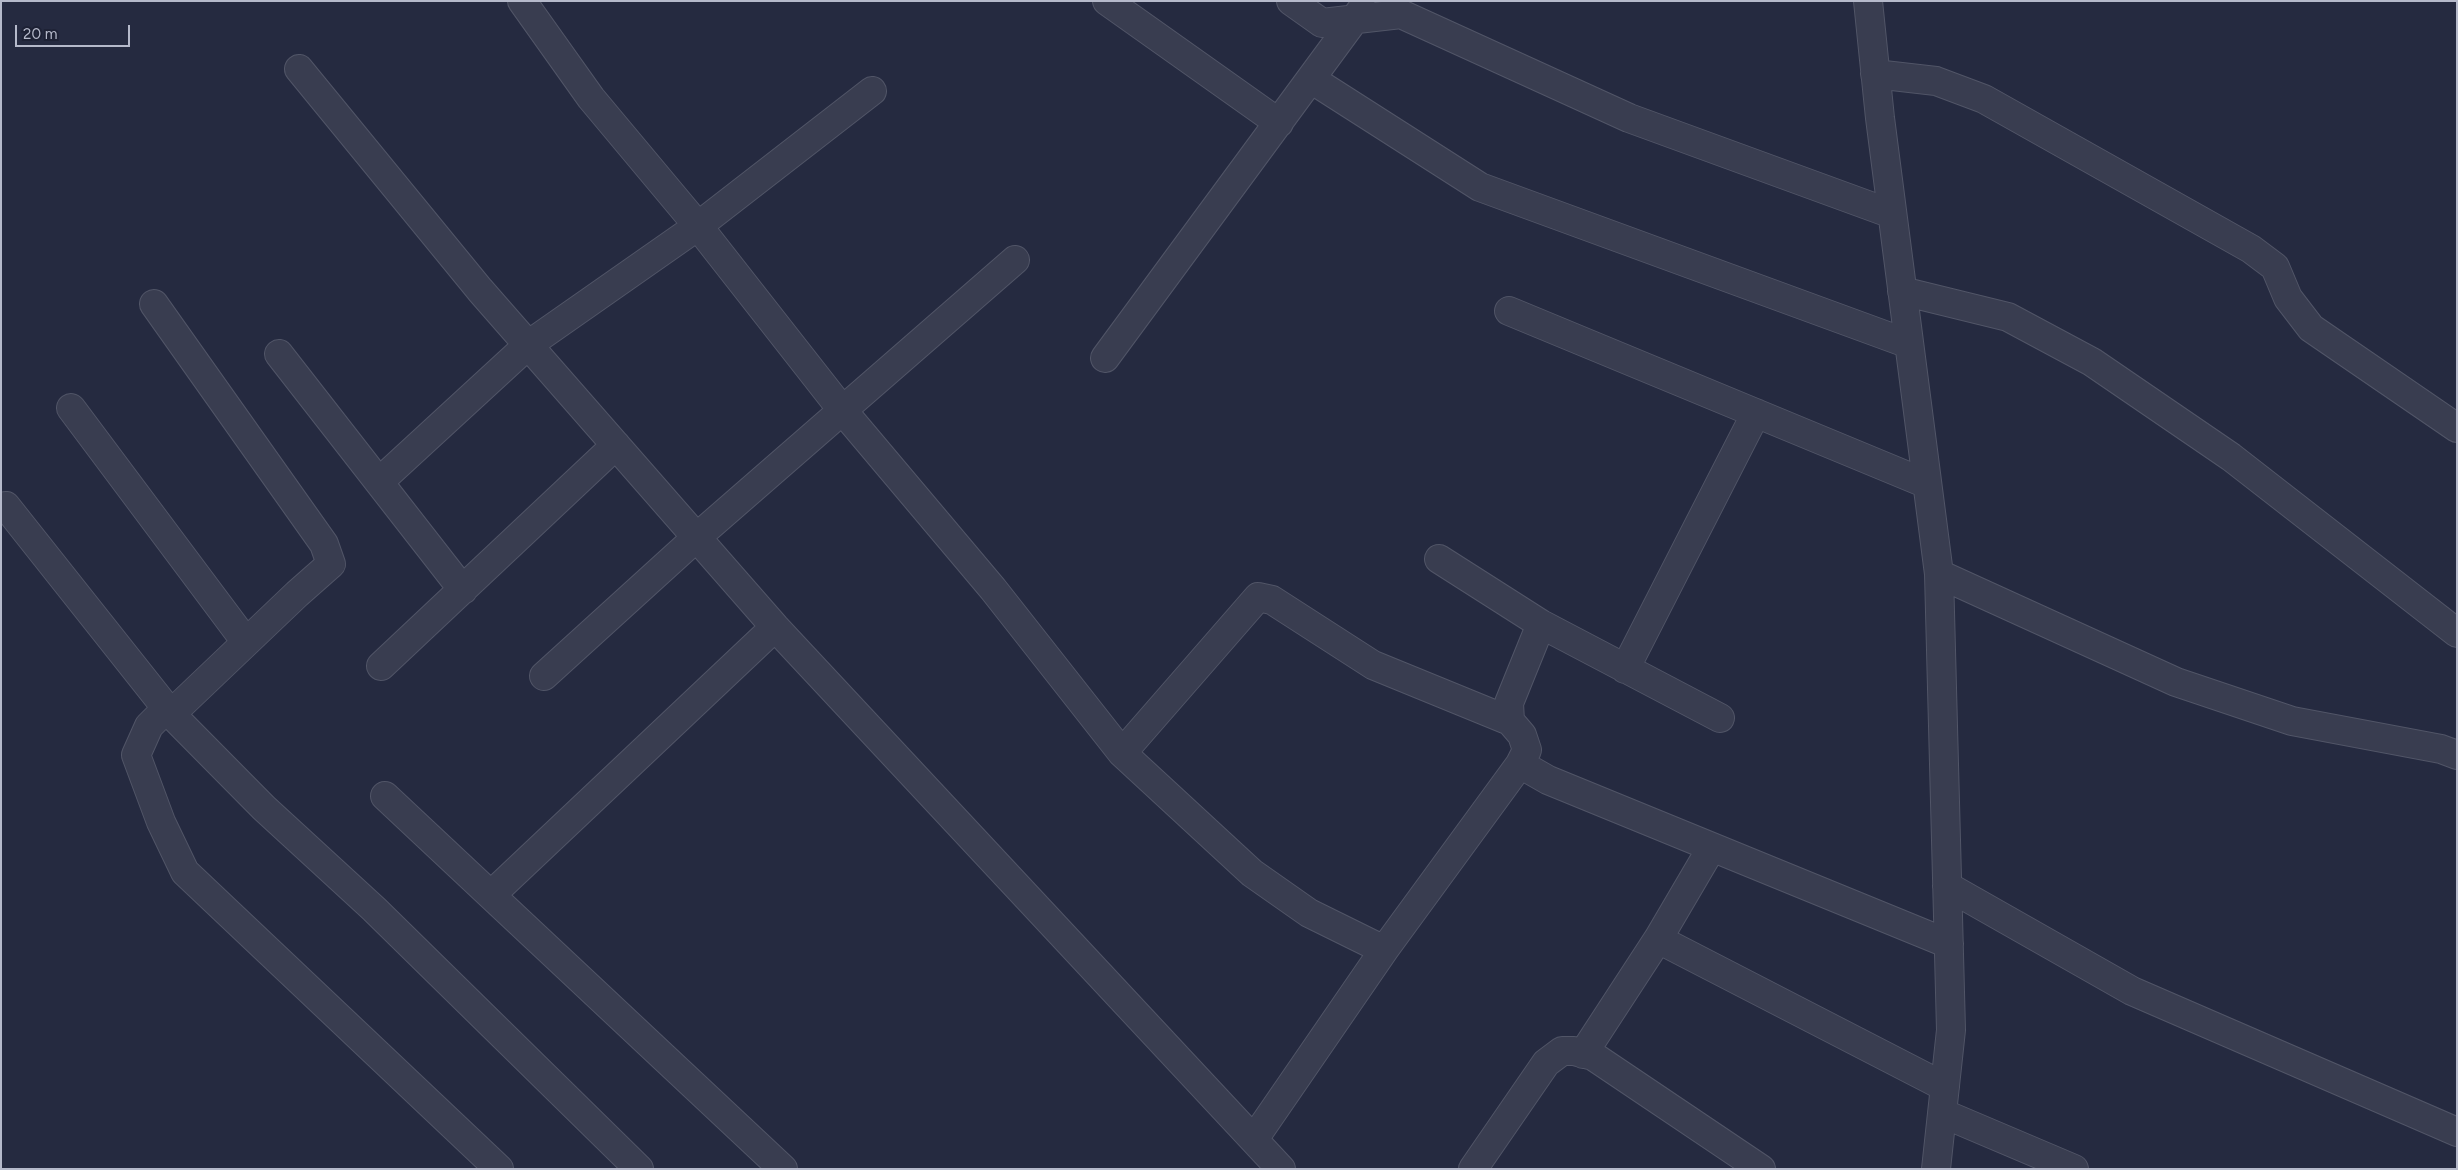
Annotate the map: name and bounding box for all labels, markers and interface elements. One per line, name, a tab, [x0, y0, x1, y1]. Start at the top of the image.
scale bar	[18, 15, 132, 47]
text: 20 m	[23, 25, 57, 43]

